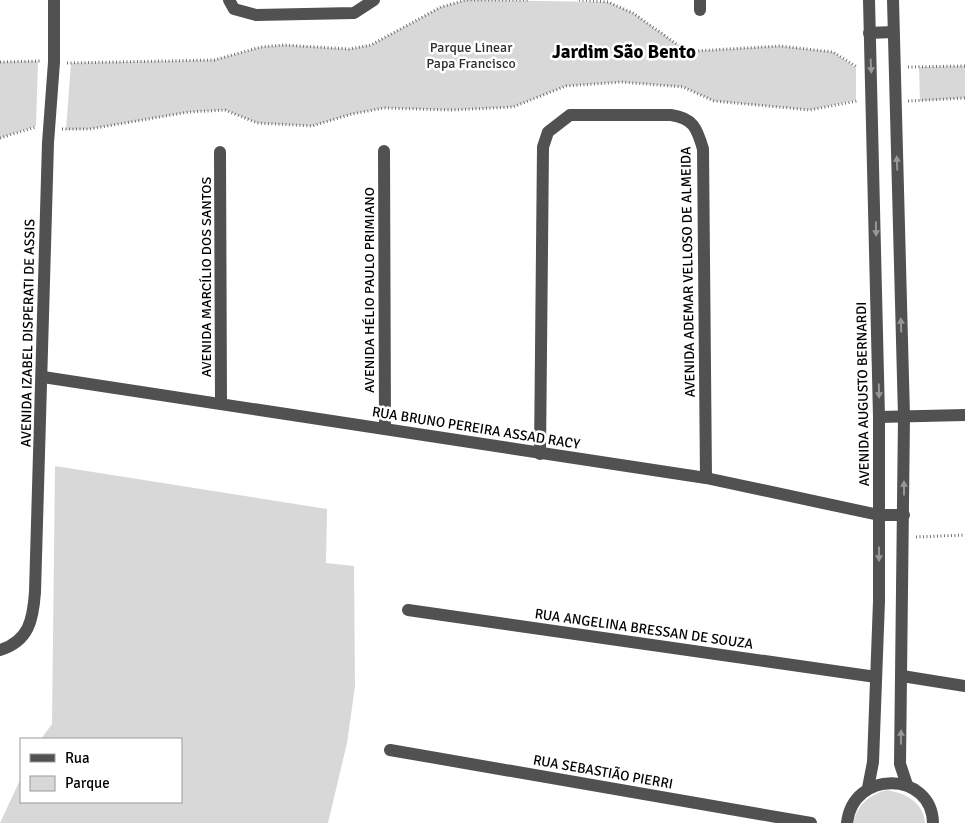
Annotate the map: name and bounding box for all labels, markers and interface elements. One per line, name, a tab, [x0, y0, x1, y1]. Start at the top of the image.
park label: Parque Linear Papa Francisco	[426, 39, 516, 72]
district label: Jardim São Bento	[552, 40, 696, 64]
one-way arrow	[867, 58, 875, 74]
street label: AVENIDA ADEMAR VELLOSO DE ALMEIDA	[677, 146, 699, 398]
one-way arrow	[893, 154, 901, 170]
street label: AVENIDA MARCÍLIO DOS SANTOS	[198, 176, 215, 377]
street label: AVENIDA HÉLIO PAULO PRIMIANO	[361, 187, 378, 393]
street label: AVENIDA IZABEL DISPERATI DE ASSIS	[18, 219, 38, 447]
one-way arrow	[872, 221, 880, 237]
street label: AVENIDA AUGUSTO BERNARDI	[853, 302, 873, 486]
one-way arrow	[897, 317, 905, 333]
one-way arrow	[875, 383, 883, 399]
street label: RUA BRUNO PEREIRA ASSAD RACY	[371, 403, 581, 453]
one-way arrow	[900, 479, 908, 495]
one-way arrow	[875, 546, 883, 562]
street label: RUA ANGELINA BRESSAN DE SOUZA	[534, 605, 755, 653]
one-way arrow	[897, 729, 905, 745]
legend	[20, 738, 182, 803]
text: Rua	[65, 749, 90, 767]
street label: RUA SEBASTIÃO PIERRI	[532, 751, 674, 793]
text: Parque	[65, 774, 110, 792]

